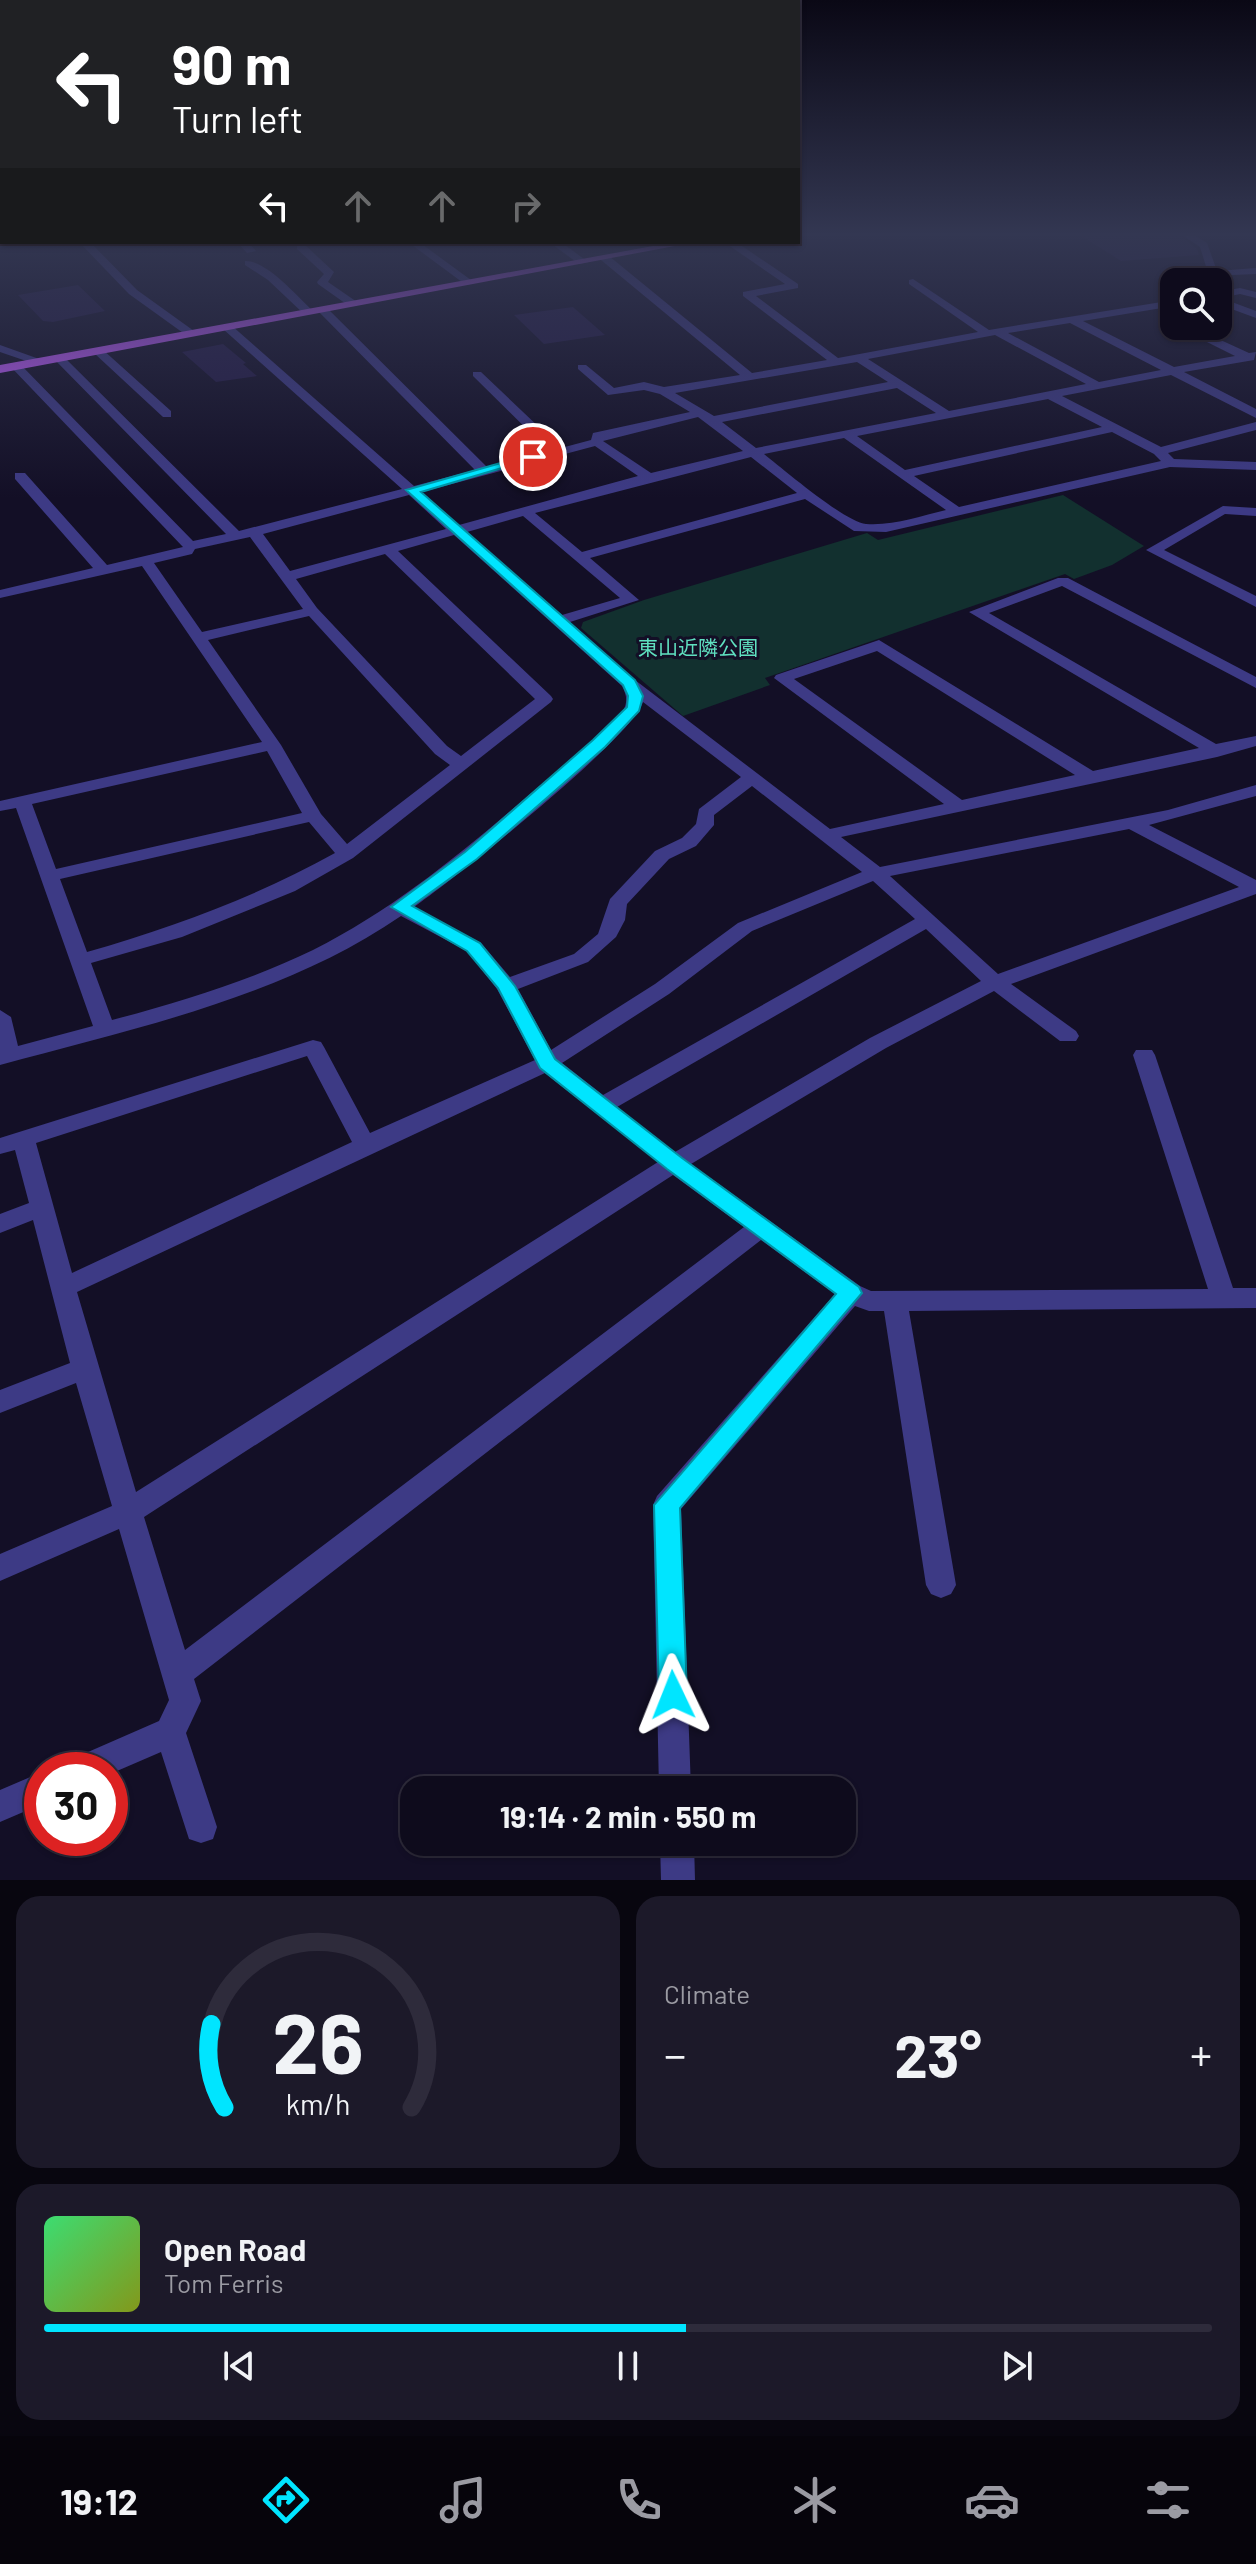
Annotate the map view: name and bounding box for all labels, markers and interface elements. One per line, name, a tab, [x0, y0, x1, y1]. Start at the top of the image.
text: 90 m	[172, 29, 292, 96]
icon: left	[40, 32, 144, 136]
text: Turn left	[172, 97, 303, 140]
icon: left	[252, 184, 296, 228]
icon: ahead	[336, 184, 380, 228]
icon: ahead	[420, 184, 464, 228]
icon: right	[504, 184, 548, 228]
map controls	[1160, 268, 1232, 340]
button: search	[1160, 268, 1232, 340]
pin	[499, 423, 567, 491]
icon: arrive	[511, 435, 555, 479]
park label: 東山近隣公園	[638, 635, 758, 659]
position arrow	[631, 1653, 715, 1737]
speed limit sign: 30	[24, 1752, 128, 1856]
text: 19:14 · 2 min · 550 m	[500, 1798, 756, 1834]
text: Climate	[664, 1978, 750, 2009]
text: 26	[272, 1991, 364, 2091]
text: 23°	[894, 2018, 982, 2090]
text: −	[664, 2027, 686, 2080]
text: +	[1190, 2027, 1212, 2080]
text: km/h	[286, 2086, 350, 2121]
text: Open Road	[164, 2231, 306, 2267]
text: Tom Ferris	[164, 2267, 284, 2298]
icon: previous	[217, 2344, 261, 2388]
icon: pause	[606, 2344, 650, 2388]
icon: next	[995, 2344, 1039, 2388]
icon: directions	[258, 2472, 314, 2528]
icon: music	[435, 2472, 491, 2528]
icon: phone	[611, 2472, 667, 2528]
icon: climate	[787, 2472, 843, 2528]
icon: car	[964, 2472, 1020, 2528]
icon: filters	[1140, 2472, 1196, 2528]
text: 19:12	[60, 2479, 138, 2522]

